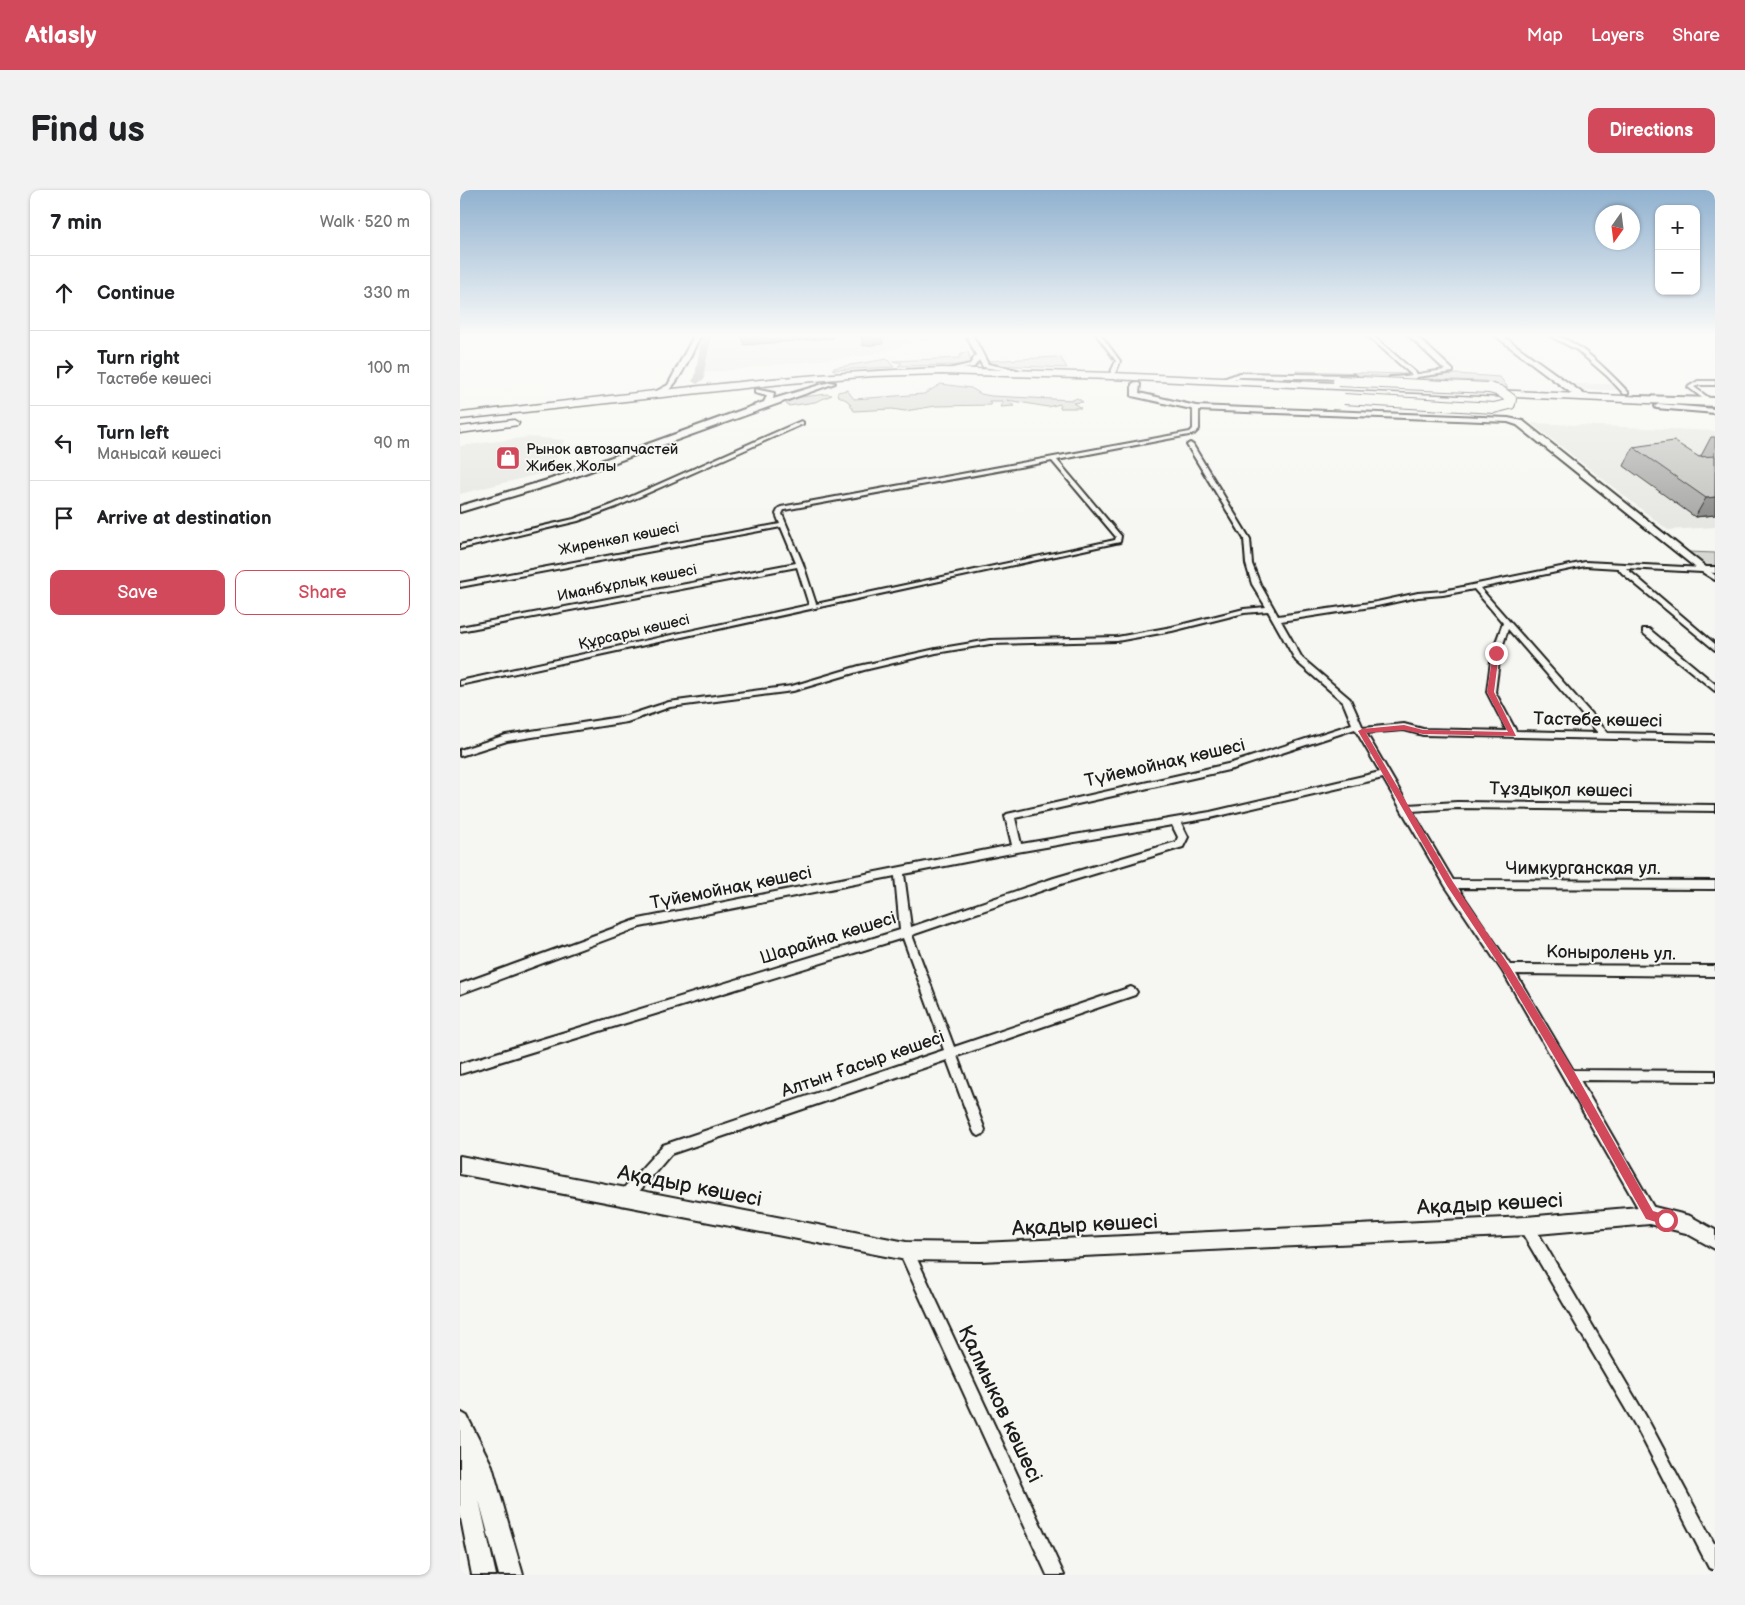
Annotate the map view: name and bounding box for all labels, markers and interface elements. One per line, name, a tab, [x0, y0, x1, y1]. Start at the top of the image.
text: Atlasly	[25, 21, 96, 50]
text: Map	[1527, 25, 1563, 46]
text: Layers	[1591, 25, 1644, 46]
text: Share	[1672, 25, 1720, 46]
button: Directions	[1588, 108, 1715, 153]
text: Find us	[30, 109, 145, 152]
north arrow	[1595, 205, 1640, 250]
map controls	[1655, 205, 1700, 295]
button: +	[1655, 205, 1700, 250]
text: 7 min	[50, 210, 102, 235]
text: Walk · 520 m	[320, 213, 410, 232]
button: −	[1655, 250, 1700, 295]
icon: ahead	[50, 279, 78, 307]
text: Continue	[97, 282, 175, 305]
text: 330 m	[363, 284, 410, 303]
text: Turn right	[97, 347, 180, 370]
icon: right	[50, 354, 78, 382]
text: 100 m	[367, 359, 410, 378]
text: Тастөбе көшесі	[97, 370, 212, 389]
text: Turn left	[97, 422, 169, 445]
icon: left	[50, 429, 78, 457]
text: 90 m	[374, 434, 410, 453]
place label: Рынок автозапчастей Жибек Жолы	[526, 440, 678, 476]
text: Манысай көшесі	[97, 445, 221, 464]
shop icon: Рынок автозапчастей Жибек Жолы	[495, 445, 521, 471]
icon: arrive	[50, 504, 78, 532]
text: Arrive at destination	[97, 507, 272, 530]
street label: Жиренкөл көшесі	[557, 518, 681, 560]
street label: Иманбұрлық көшесі	[556, 560, 698, 606]
button: Save	[50, 570, 225, 615]
button: Share	[235, 570, 410, 615]
street label: Құрсары көшесі	[576, 610, 692, 654]
route end	[1485, 642, 1508, 665]
street label: Тастөбе көшесі	[1533, 708, 1663, 732]
street label: Түйемойнақ көшесі	[1083, 734, 1247, 792]
street label: Тұздықол көшесі	[1489, 778, 1633, 802]
street label: Чимкурганская ул.	[1506, 858, 1660, 879]
street label: Түйемойнақ көшесі	[648, 862, 814, 914]
street label: Шарайна көшесі	[757, 907, 899, 969]
street label: Коныролень ул.	[1546, 941, 1676, 965]
street label: Алтын Ғасыр көшесі	[778, 1026, 947, 1102]
street label: Ақадыр көшесі	[615, 1160, 764, 1212]
street label: Ақадыр көшесі	[1415, 1188, 1564, 1220]
street label: Ақадыр көшесі	[1010, 1209, 1159, 1241]
route start	[1655, 1209, 1678, 1232]
street label: Қалмыков көшесі	[953, 1321, 1047, 1487]

